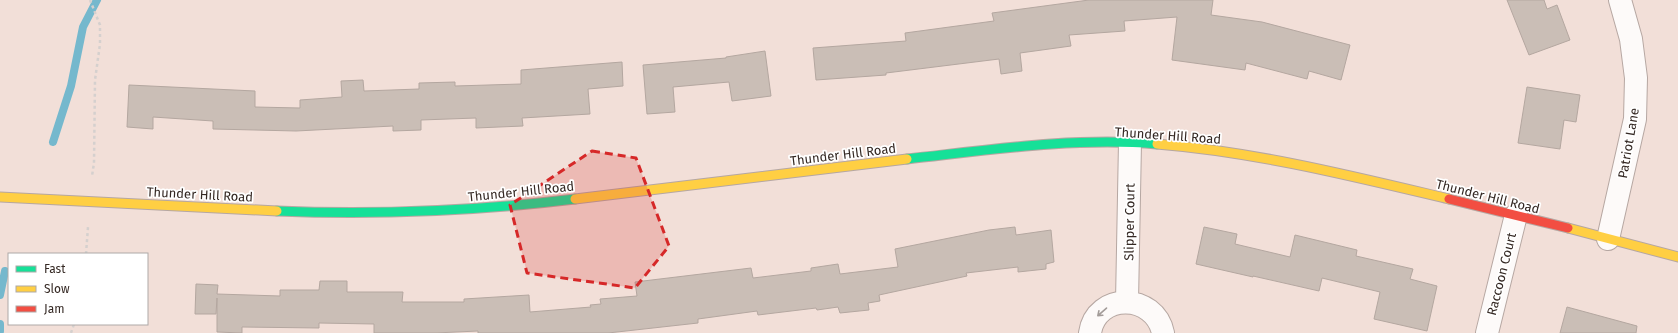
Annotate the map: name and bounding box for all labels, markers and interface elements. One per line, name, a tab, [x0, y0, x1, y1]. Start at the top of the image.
street label: Patriot Lane	[1615, 107, 1642, 179]
street label: Thunder Hill Road	[1114, 124, 1222, 147]
street label: Thunder Hill Road	[789, 141, 897, 168]
street label: Thunder Hill Road	[1434, 176, 1541, 217]
street label: Thunder Hill Road	[467, 178, 575, 205]
street label: Slipper Court	[1121, 183, 1138, 261]
street label: Thunder Hill Road	[146, 184, 253, 205]
street label: Raccoon Court	[1484, 231, 1519, 317]
legend	[8, 253, 148, 325]
text: Fast	[44, 262, 66, 276]
text: Slow	[44, 282, 70, 296]
text: Jam	[44, 302, 64, 316]
one-way arrow	[1097, 308, 1107, 317]

